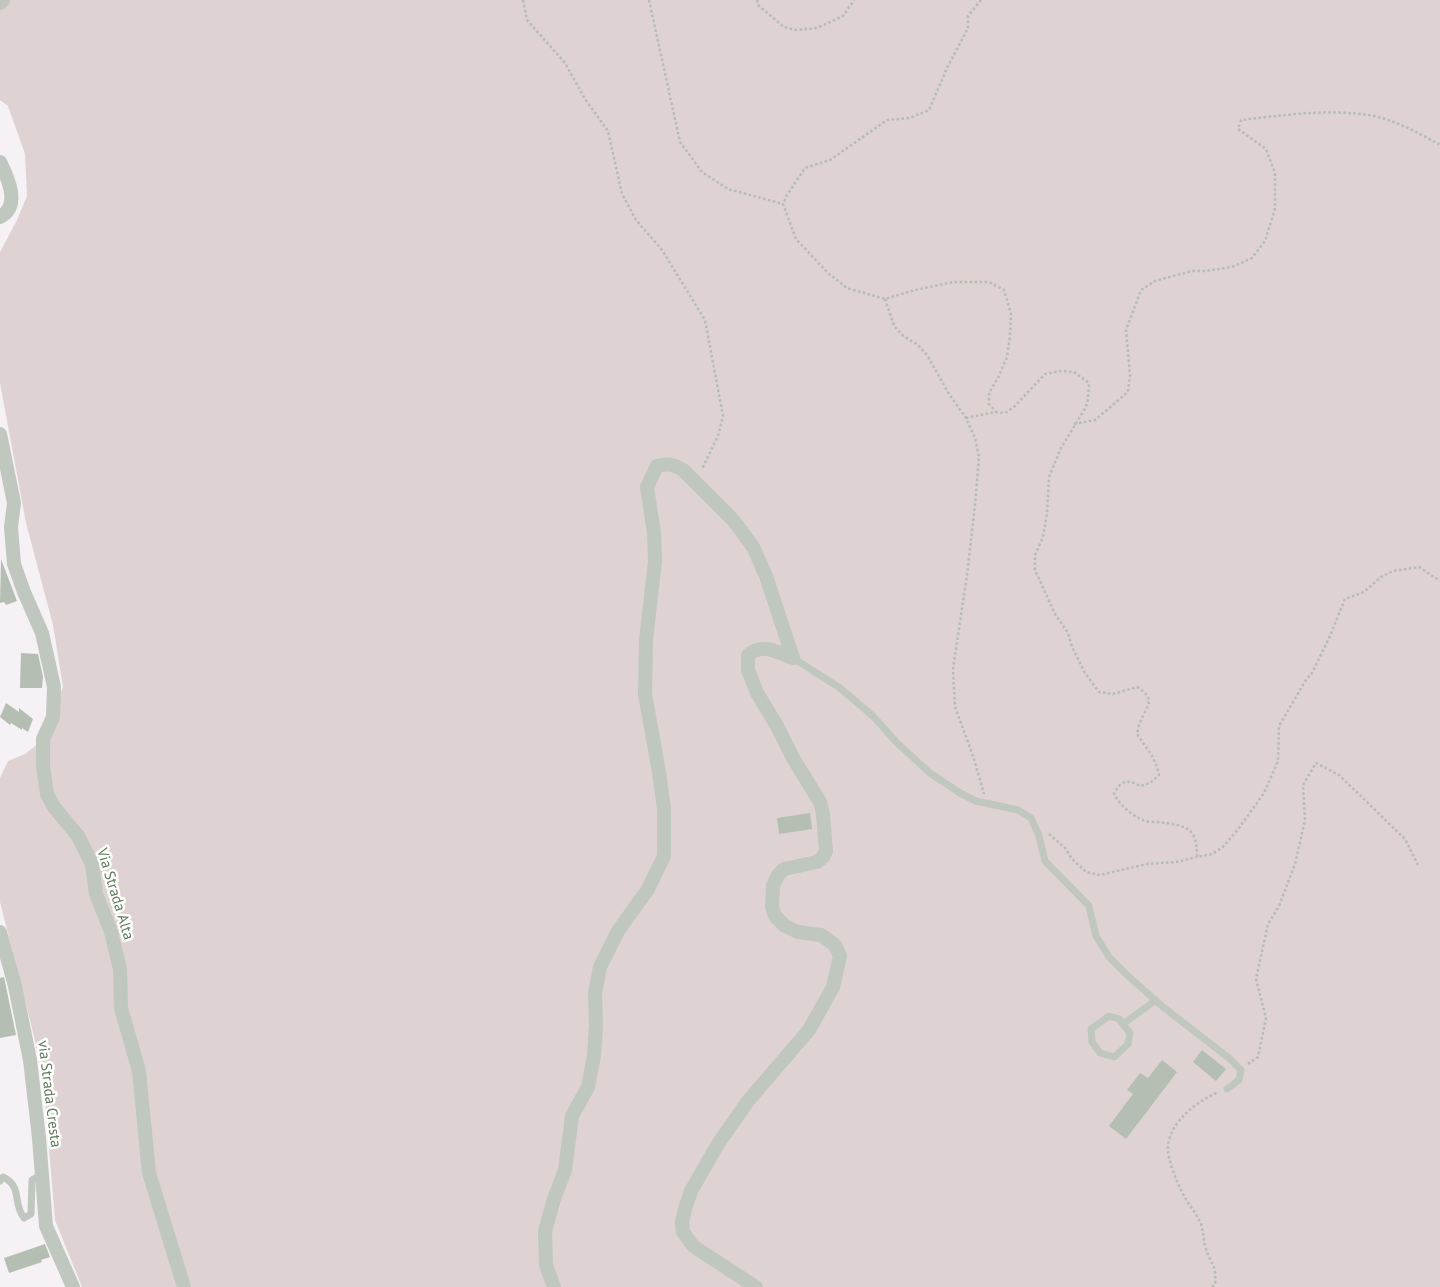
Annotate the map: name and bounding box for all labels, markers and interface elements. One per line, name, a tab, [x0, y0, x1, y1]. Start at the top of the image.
street label: Via Strada Alta	[93, 846, 137, 942]
street label: via Strada Cresta	[34, 1039, 64, 1149]

